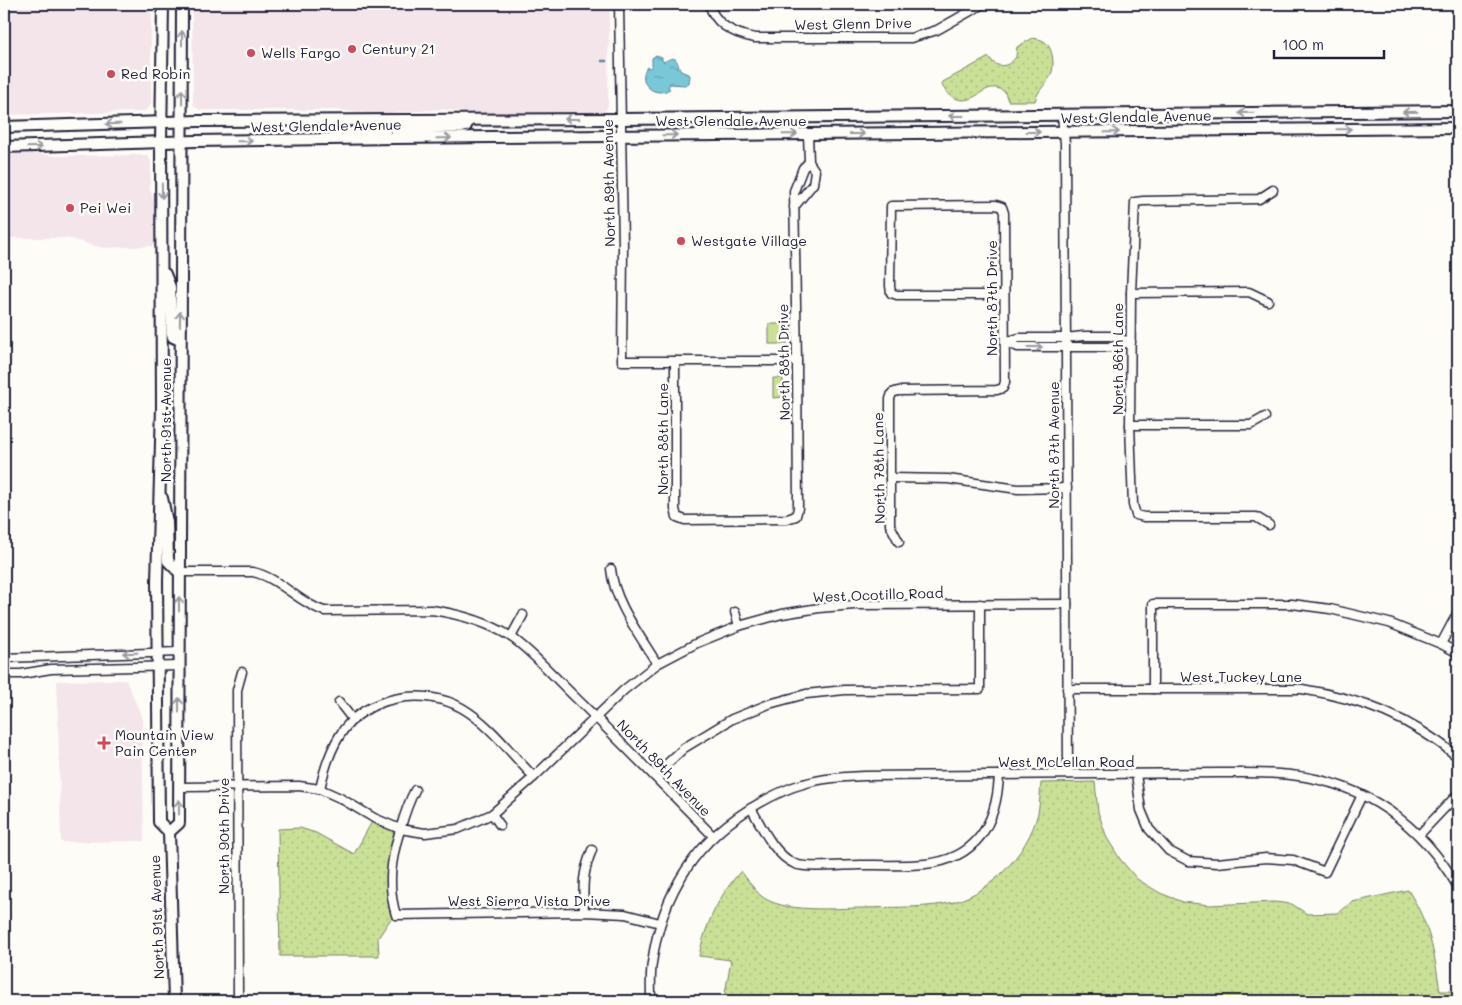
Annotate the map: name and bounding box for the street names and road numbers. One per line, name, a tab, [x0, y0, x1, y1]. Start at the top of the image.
street label: West Glenn Drive	[794, 13, 912, 34]
street label: West Glendale Avenue	[1060, 106, 1212, 127]
street label: West Glendale Avenue	[655, 111, 807, 130]
street label: West Glendale Avenue	[250, 115, 402, 136]
street label: North 89th Avenue	[598, 119, 619, 247]
street label: North 87th Drive	[982, 240, 1001, 356]
street label: North 86th Lane	[1108, 303, 1127, 415]
street label: North 88th Drive	[773, 304, 794, 421]
street label: North 91st Avenue	[156, 358, 175, 482]
street label: North 87th Avenue	[1044, 381, 1063, 509]
street label: North 88th Lane	[653, 383, 672, 495]
street label: North 78th Lane	[868, 412, 889, 524]
street label: West Ocotillo Road	[812, 583, 944, 606]
street label: West Tuckey Lane	[1180, 667, 1302, 686]
street label: North 89th Avenue	[613, 715, 716, 820]
street label: West McLellan Road	[998, 752, 1134, 771]
street label: North 90th Drive	[214, 778, 233, 894]
street label: North 91st Avenue	[145, 854, 168, 980]
street label: West Sierra Vista Drive	[448, 891, 610, 910]

